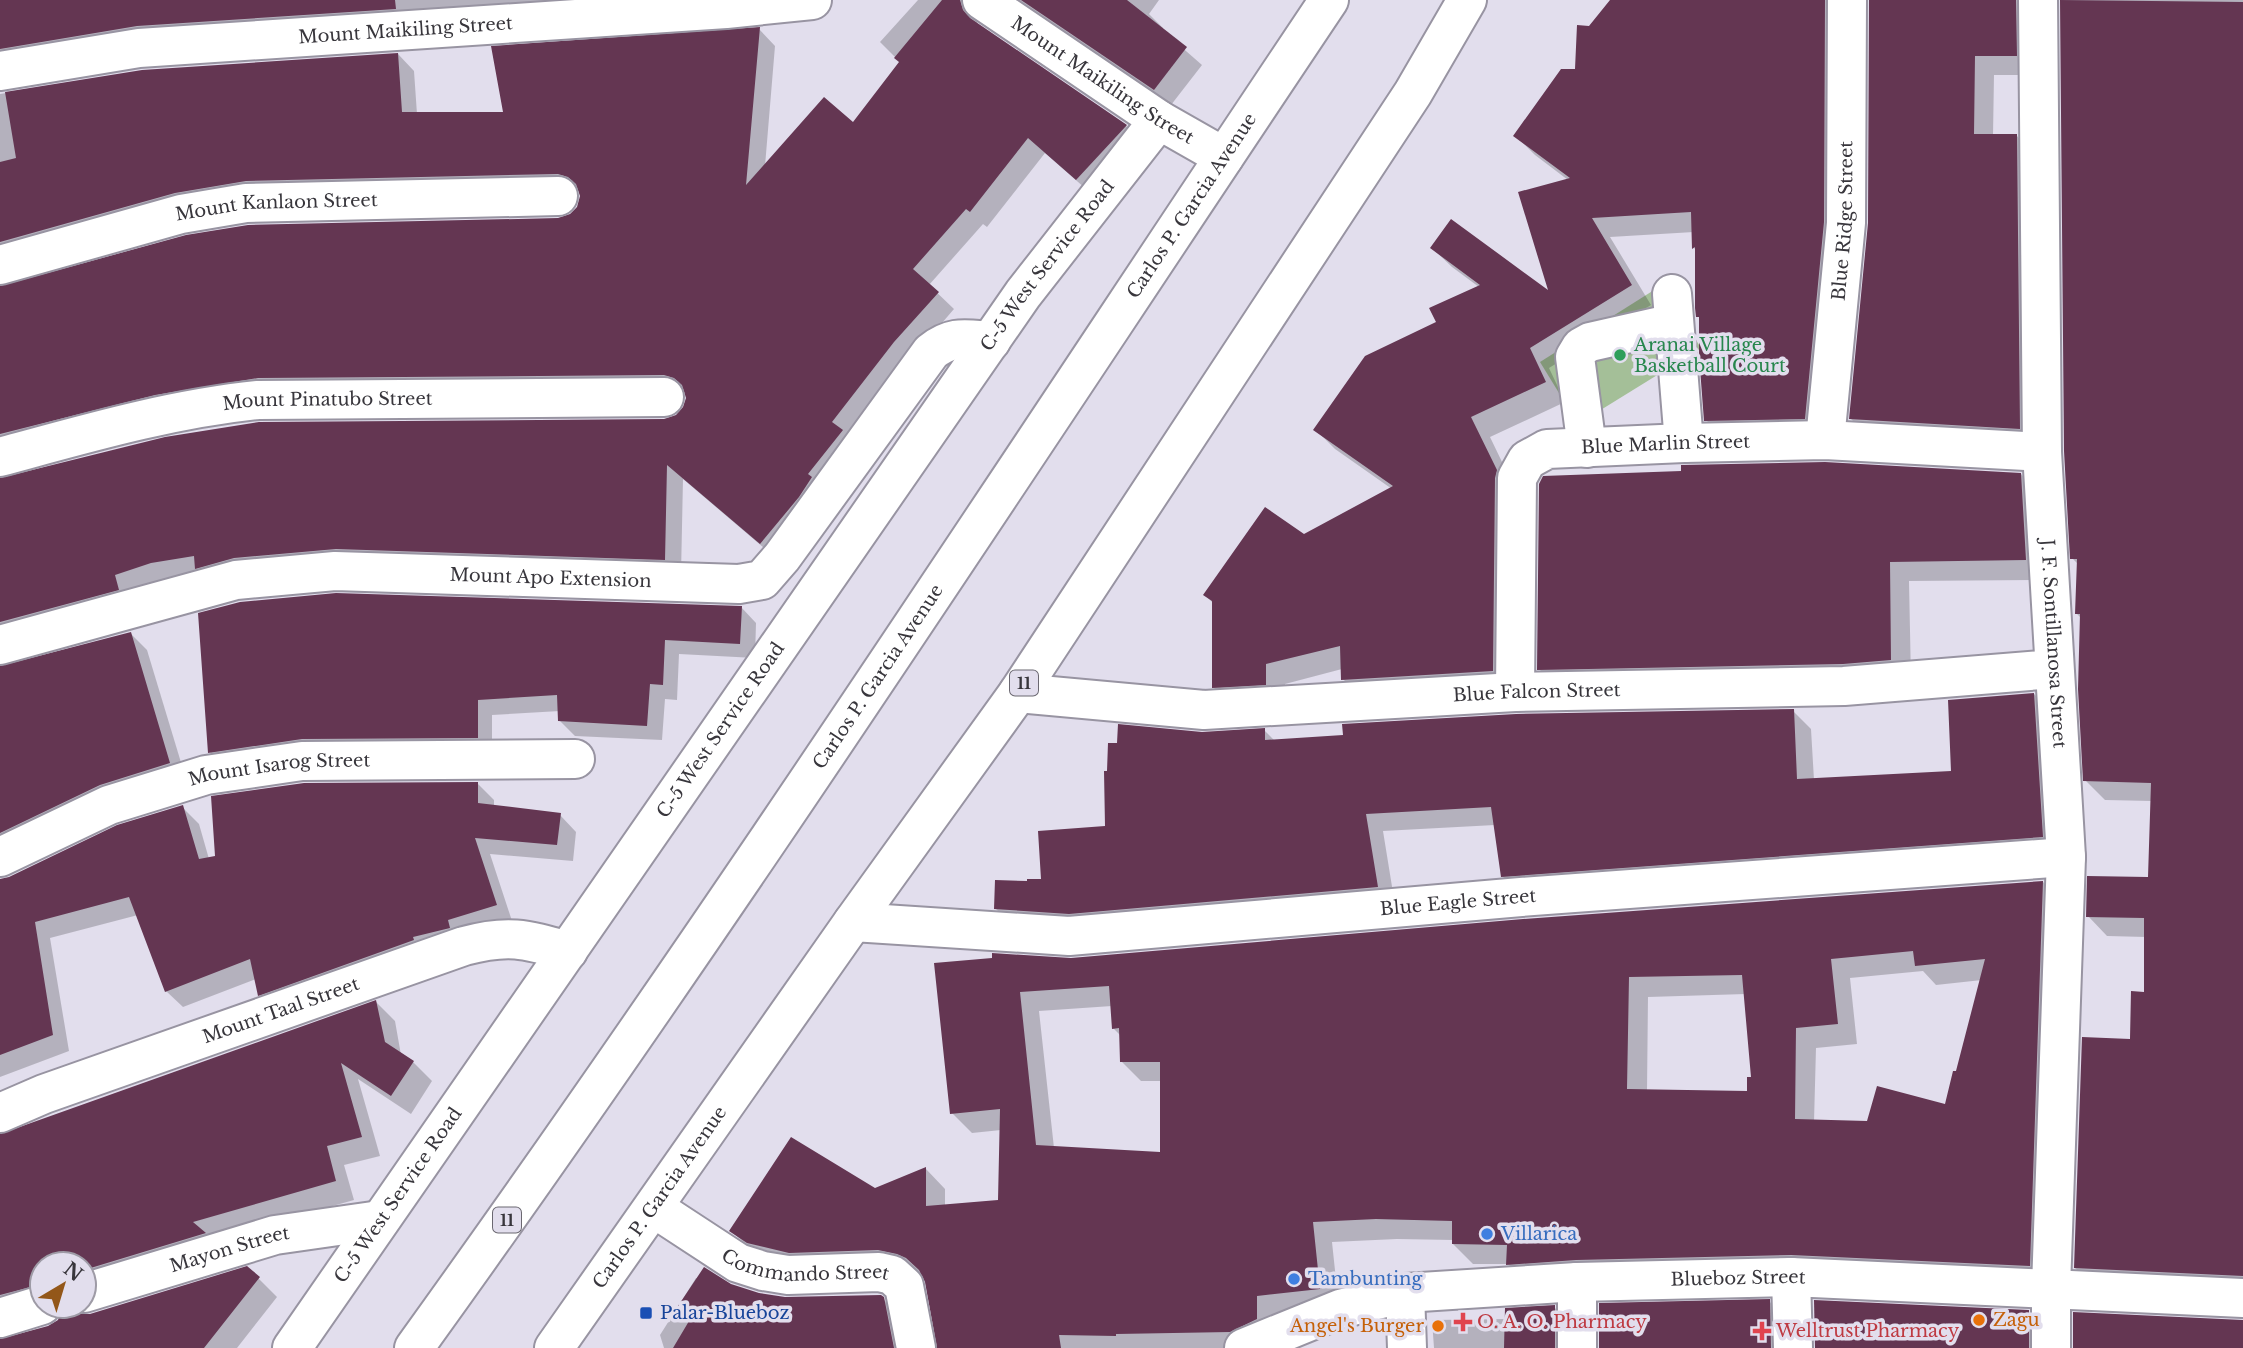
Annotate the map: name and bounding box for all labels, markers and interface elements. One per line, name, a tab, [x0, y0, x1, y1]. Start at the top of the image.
street label: Mount Maikiling Street	[298, 12, 514, 48]
street label: Mount Maikiling Street	[1007, 12, 1198, 149]
street label: Carlos P. Garcia Avenue	[1122, 109, 1261, 302]
street label: Blue Ridge Street	[1828, 141, 1857, 302]
street label: C-5 West Service Road	[976, 176, 1119, 355]
street label: Mount Kanlaon Street	[174, 189, 378, 226]
place label: Aranai Village Basketball Court	[1633, 334, 1786, 377]
marker: Aranai Village Basketball Court	[1612, 347, 1628, 363]
street label: Mount Pinatubo Street	[221, 388, 433, 415]
street label: Blue Marlin Street	[1580, 431, 1750, 459]
street label: J. F. Sontillanosa Street	[2036, 536, 2071, 749]
street label: Mount Apo Extension	[449, 564, 652, 592]
street label: Carlos P. Garcia Avenue	[808, 580, 948, 773]
street label: C-5 West Service Road	[652, 638, 789, 822]
road number: 11	[1010, 670, 1038, 696]
street label: Blue Falcon Street	[1452, 679, 1621, 707]
street label: Mount Isarog Street	[186, 749, 370, 791]
street label: Blue Eagle Street	[1379, 885, 1537, 920]
street label: Mount Taal Street	[200, 973, 362, 1048]
street label: Carlos P. Garcia Avenue	[588, 1102, 731, 1293]
street label: C-5 West Service Road	[330, 1103, 466, 1287]
road number: 11	[493, 1208, 521, 1232]
street label: Mayon Street	[167, 1222, 291, 1277]
place label: Villarica	[1500, 1223, 1577, 1245]
marker: Villarica	[1479, 1226, 1495, 1242]
street label: Commando Street	[717, 1244, 892, 1286]
north arrow	[28, 1250, 98, 1320]
text: N	[59, 1257, 87, 1287]
street label: Blueboz Street	[1670, 1266, 1806, 1291]
place label: Tambunting	[1308, 1268, 1422, 1290]
marker: Tambunting	[1286, 1271, 1302, 1287]
place label: Palar-Blueboz	[660, 1302, 790, 1324]
marker: Palar-Blueboz	[638, 1305, 654, 1321]
place label: Zagu	[1993, 1309, 2040, 1331]
place label: O. A. O. Pharmacy	[1477, 1311, 1647, 1333]
marker: Zagu	[1971, 1312, 1987, 1328]
marker: O. A. O. Pharmacy	[1455, 1314, 1471, 1330]
place label: Angel's Burger	[1289, 1315, 1424, 1337]
marker: Angel's Burger	[1430, 1318, 1446, 1334]
place label: Welltrust Pharmacy	[1775, 1320, 1960, 1342]
marker: Welltrust Pharmacy	[1754, 1323, 1770, 1339]

